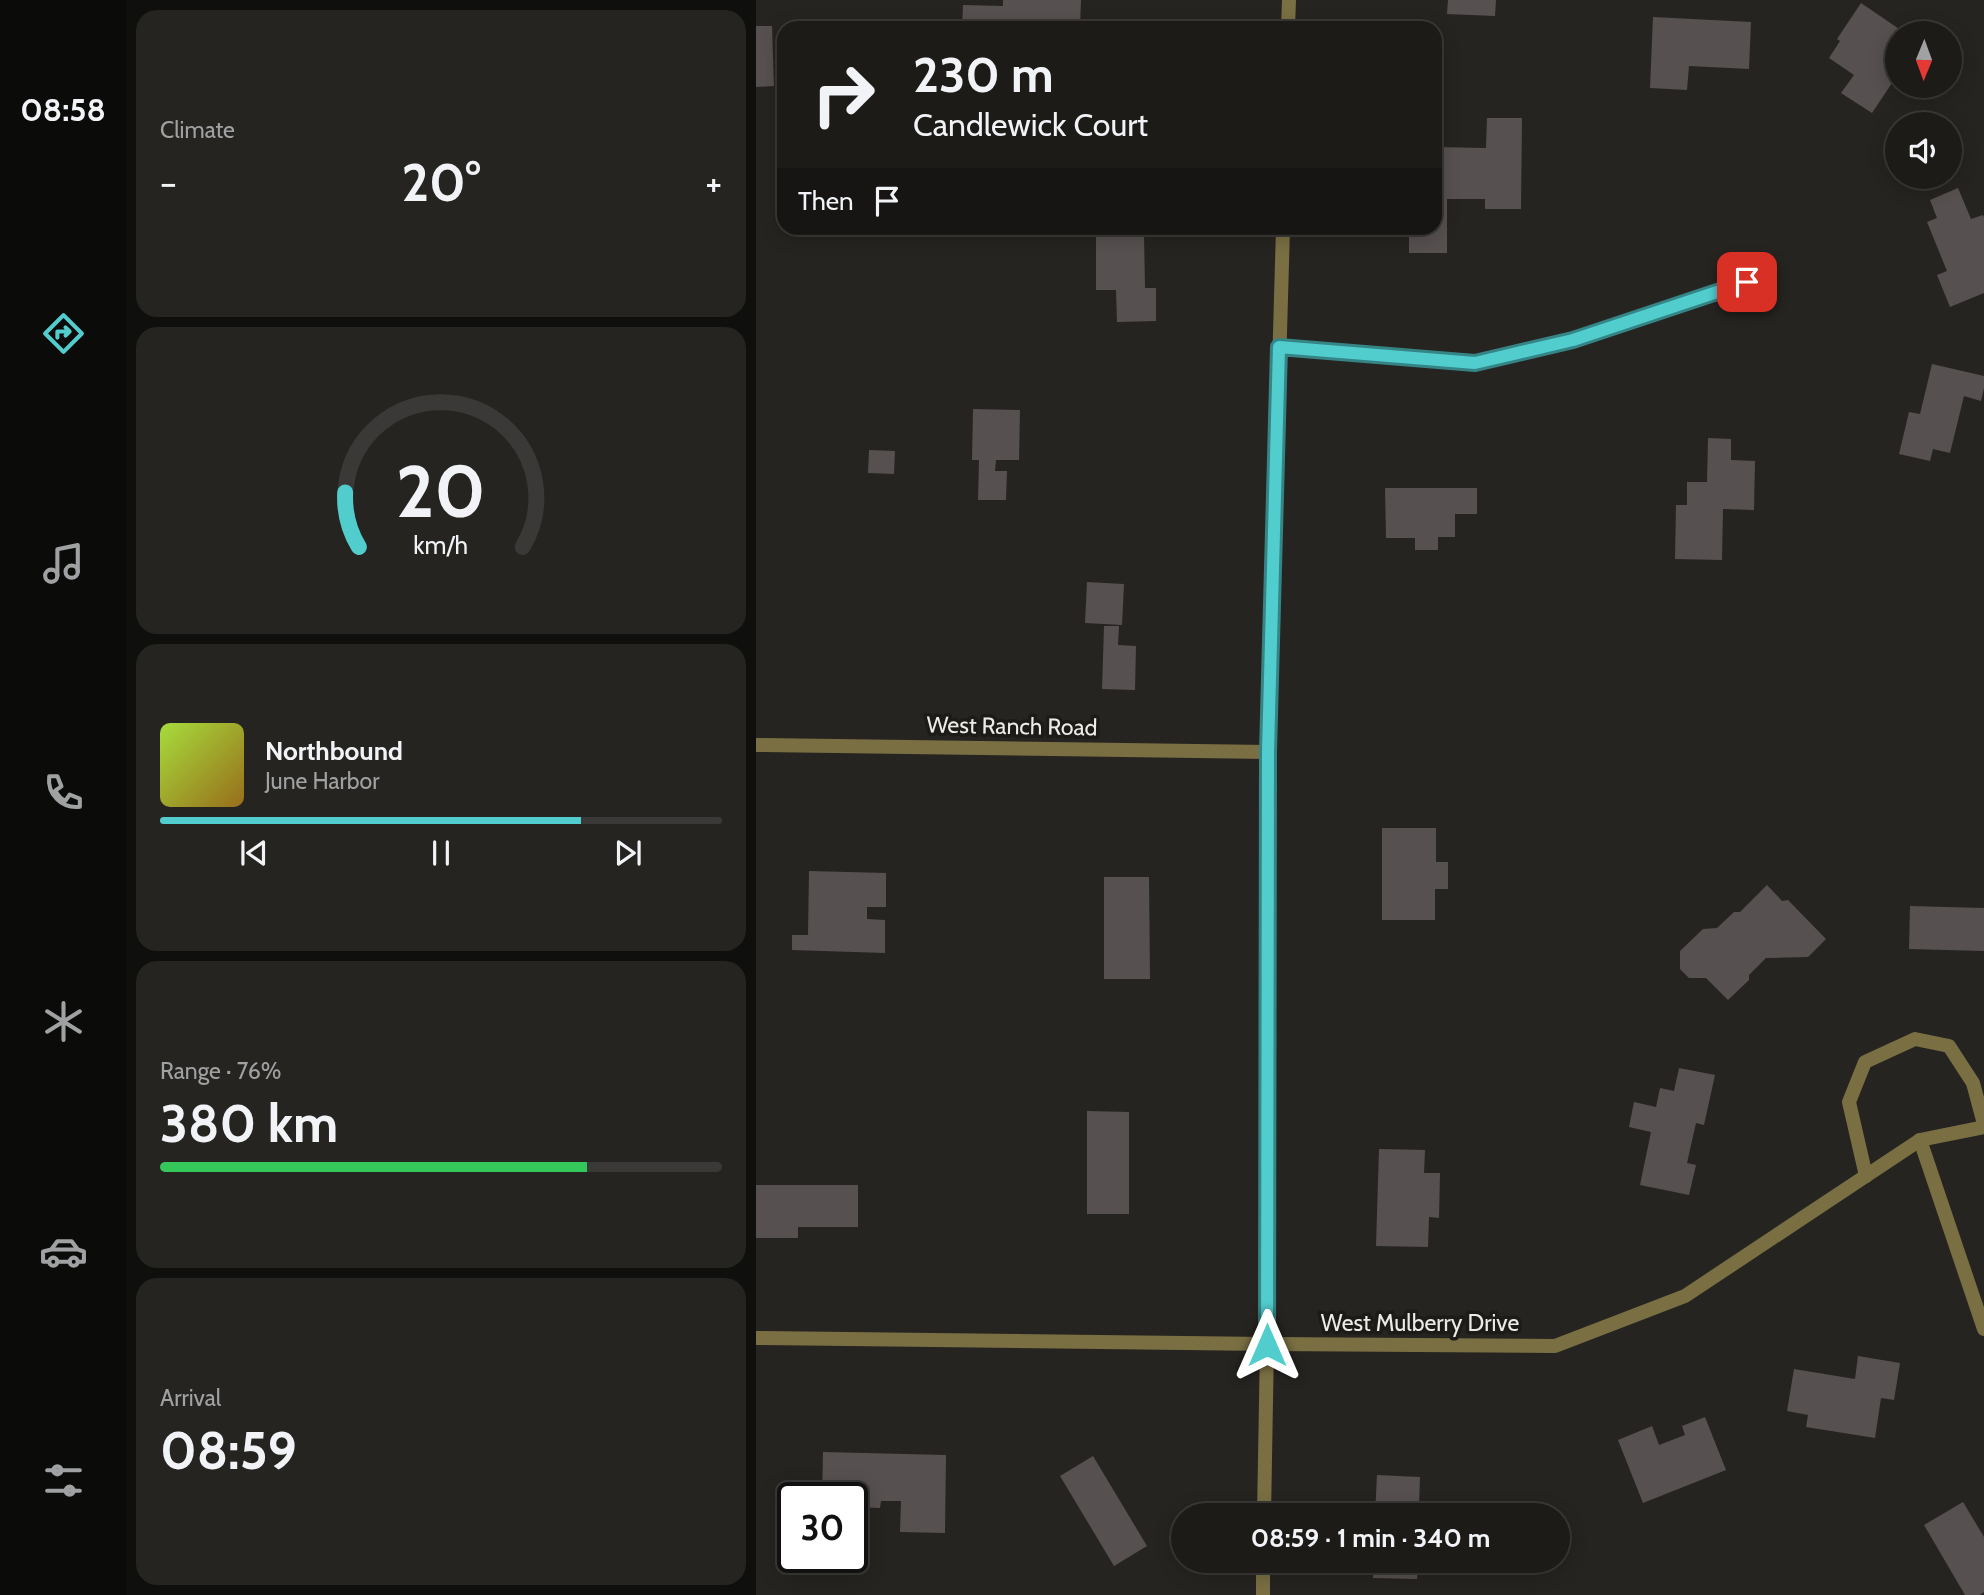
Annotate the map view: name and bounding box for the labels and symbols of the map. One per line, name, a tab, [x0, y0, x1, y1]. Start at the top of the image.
north arrow	[1885, 21, 1962, 98]
pin	[1717, 252, 1777, 312]
street label: West Ranch Road	[926, 711, 1098, 741]
position arrow	[1230, 1308, 1304, 1382]
street label: West Mulberry Drive	[1321, 1309, 1519, 1337]
speed limit sign: 30	[777, 1482, 868, 1573]

